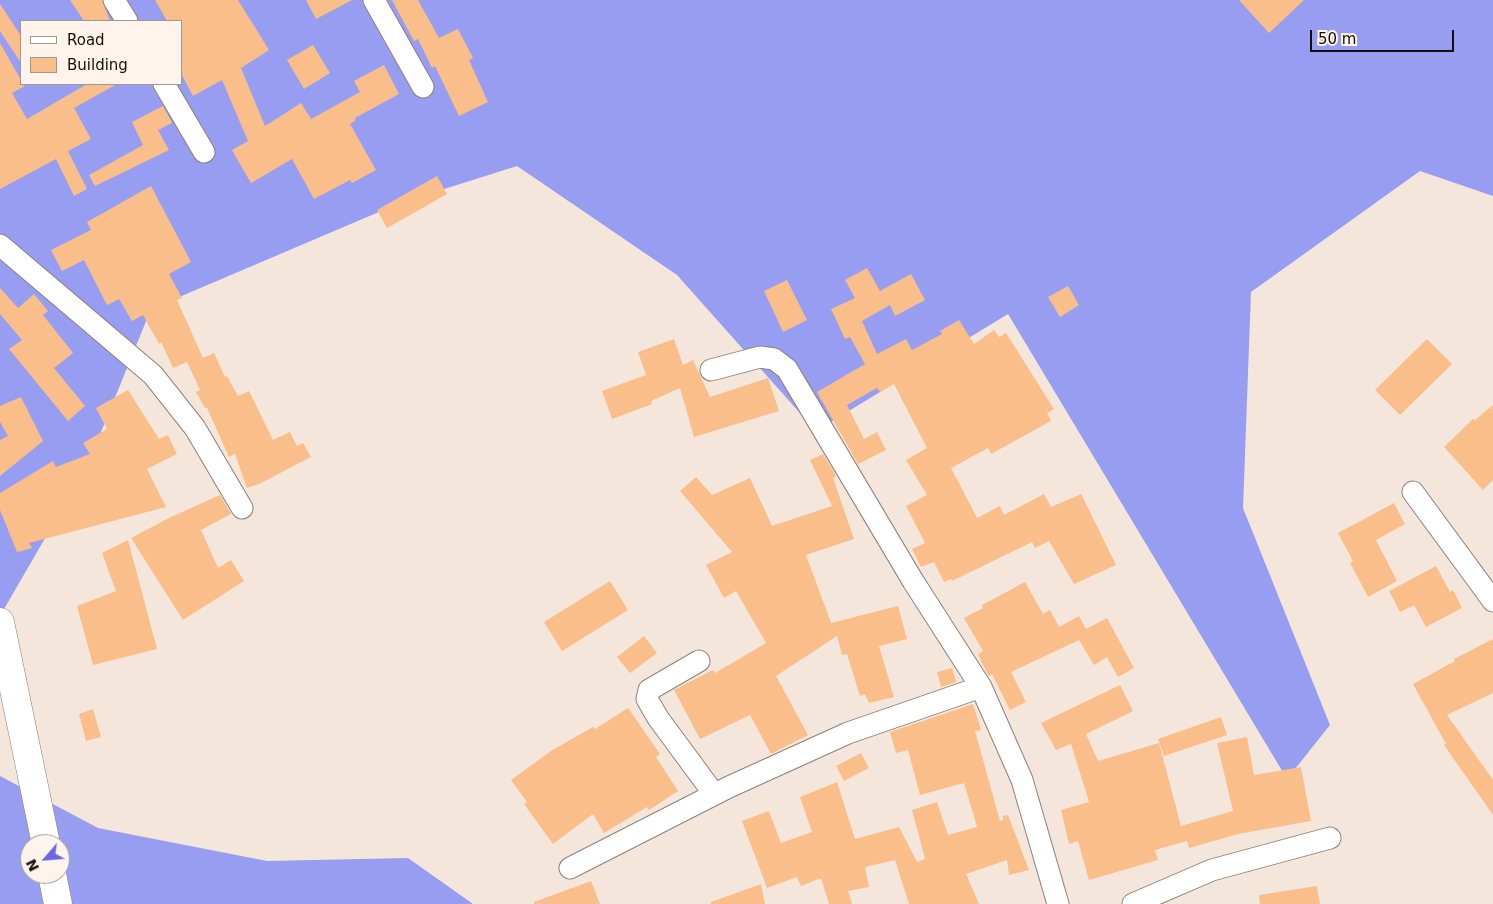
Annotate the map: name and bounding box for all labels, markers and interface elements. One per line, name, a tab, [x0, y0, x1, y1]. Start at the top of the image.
legend	[20, 20, 182, 85]
scale bar	[1313, 20, 1457, 52]
text: 50 m	[1318, 30, 1356, 48]
text: Road	[67, 31, 105, 49]
text: Building	[67, 56, 128, 74]
north arrow	[20, 834, 70, 884]
text: N	[23, 857, 42, 874]

